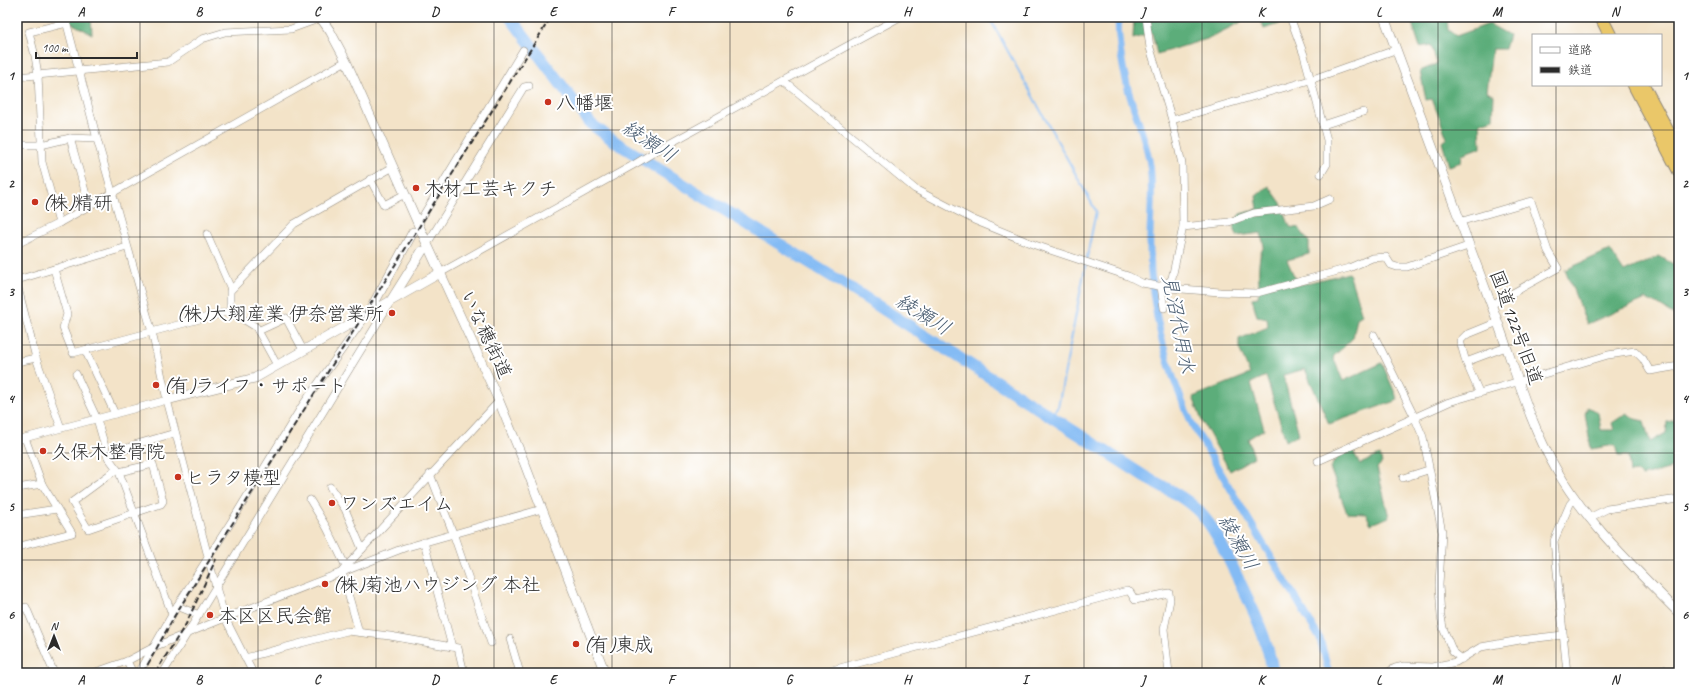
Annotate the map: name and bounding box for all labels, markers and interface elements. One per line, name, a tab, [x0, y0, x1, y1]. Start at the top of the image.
text: A	[78, 4, 86, 20]
text: B	[196, 4, 204, 20]
text: C	[314, 4, 322, 20]
text: D	[431, 4, 440, 20]
text: E	[550, 4, 559, 20]
text: F	[668, 4, 677, 20]
text: G	[786, 4, 794, 20]
text: H	[903, 4, 913, 20]
text: I	[1022, 4, 1031, 20]
text: J	[1140, 4, 1147, 20]
text: K	[1258, 4, 1268, 20]
text: L	[1376, 4, 1383, 20]
text: M	[1492, 4, 1503, 20]
text: N	[1611, 4, 1622, 20]
scale bar	[36, 34, 137, 60]
legend	[1532, 34, 1662, 86]
text: 100 m	[42, 40, 69, 56]
text: 道路	[1568, 42, 1592, 58]
text: 鉄道	[1568, 62, 1592, 78]
text: 1	[8, 68, 16, 84]
text: 1	[1682, 68, 1690, 84]
place label: 八幡堰	[556, 91, 613, 115]
marker: 八幡堰	[543, 97, 553, 107]
water label: 綾瀬川	[618, 115, 682, 168]
text: 2	[8, 176, 15, 192]
text: 2	[1682, 176, 1689, 192]
place label: 木材工芸キクチ	[424, 177, 557, 201]
marker: 木材工芸キクチ	[411, 183, 421, 193]
place label: (株)精研	[43, 191, 113, 215]
marker: (株)精研	[30, 197, 40, 207]
street label: 国道122号旧道	[1484, 267, 1548, 388]
water label: 見沼代用水	[1157, 273, 1200, 376]
text: 3	[8, 284, 15, 300]
text: 3	[1682, 284, 1689, 300]
street label: いな穂街道	[455, 286, 517, 383]
water label: 綾瀬川	[892, 288, 956, 341]
place label: (株)大翔産業 伊奈営業所	[177, 302, 384, 326]
marker: (株)大翔産業 伊奈営業所	[387, 308, 397, 318]
place label: (有)ライフ・サポート	[164, 374, 347, 398]
marker: (有)ライフ・サポート	[151, 380, 161, 390]
text: 4	[8, 391, 16, 407]
text: 4	[1682, 391, 1690, 407]
place label: 久保木整骨院	[51, 440, 165, 464]
marker: 久保木整骨院	[38, 446, 48, 456]
place label: ヒラタ模型	[186, 466, 281, 490]
marker: ヒラタ模型	[173, 472, 183, 482]
place label: ワンズエイム	[340, 492, 453, 516]
marker: ワンズエイム	[327, 498, 337, 508]
text: 5	[8, 499, 15, 515]
text: 5	[1682, 499, 1689, 515]
water label: 綾瀬川	[1213, 510, 1264, 575]
place label: (株)菊池ハウジング 本社	[333, 573, 540, 597]
marker: (株)菊池ハウジング 本社	[320, 579, 330, 589]
place label: 本区区民会館	[218, 604, 332, 628]
text: 6	[8, 607, 15, 623]
text: 6	[1682, 607, 1689, 623]
marker: 本区区民会館	[205, 610, 215, 620]
north arrow	[34, 616, 74, 656]
text: N	[51, 619, 60, 633]
place label: (有)東成	[584, 633, 654, 657]
marker: (有)東成	[571, 639, 581, 649]
text: A	[78, 672, 86, 688]
text: B	[196, 672, 204, 688]
text: C	[314, 672, 322, 688]
text: D	[431, 672, 440, 688]
text: E	[550, 672, 559, 688]
text: F	[668, 672, 677, 688]
text: G	[786, 672, 794, 688]
text: H	[903, 672, 913, 688]
text: I	[1022, 672, 1031, 688]
text: J	[1140, 672, 1147, 688]
text: K	[1258, 672, 1268, 688]
text: L	[1376, 672, 1383, 688]
text: M	[1492, 672, 1503, 688]
text: N	[1611, 672, 1622, 688]

